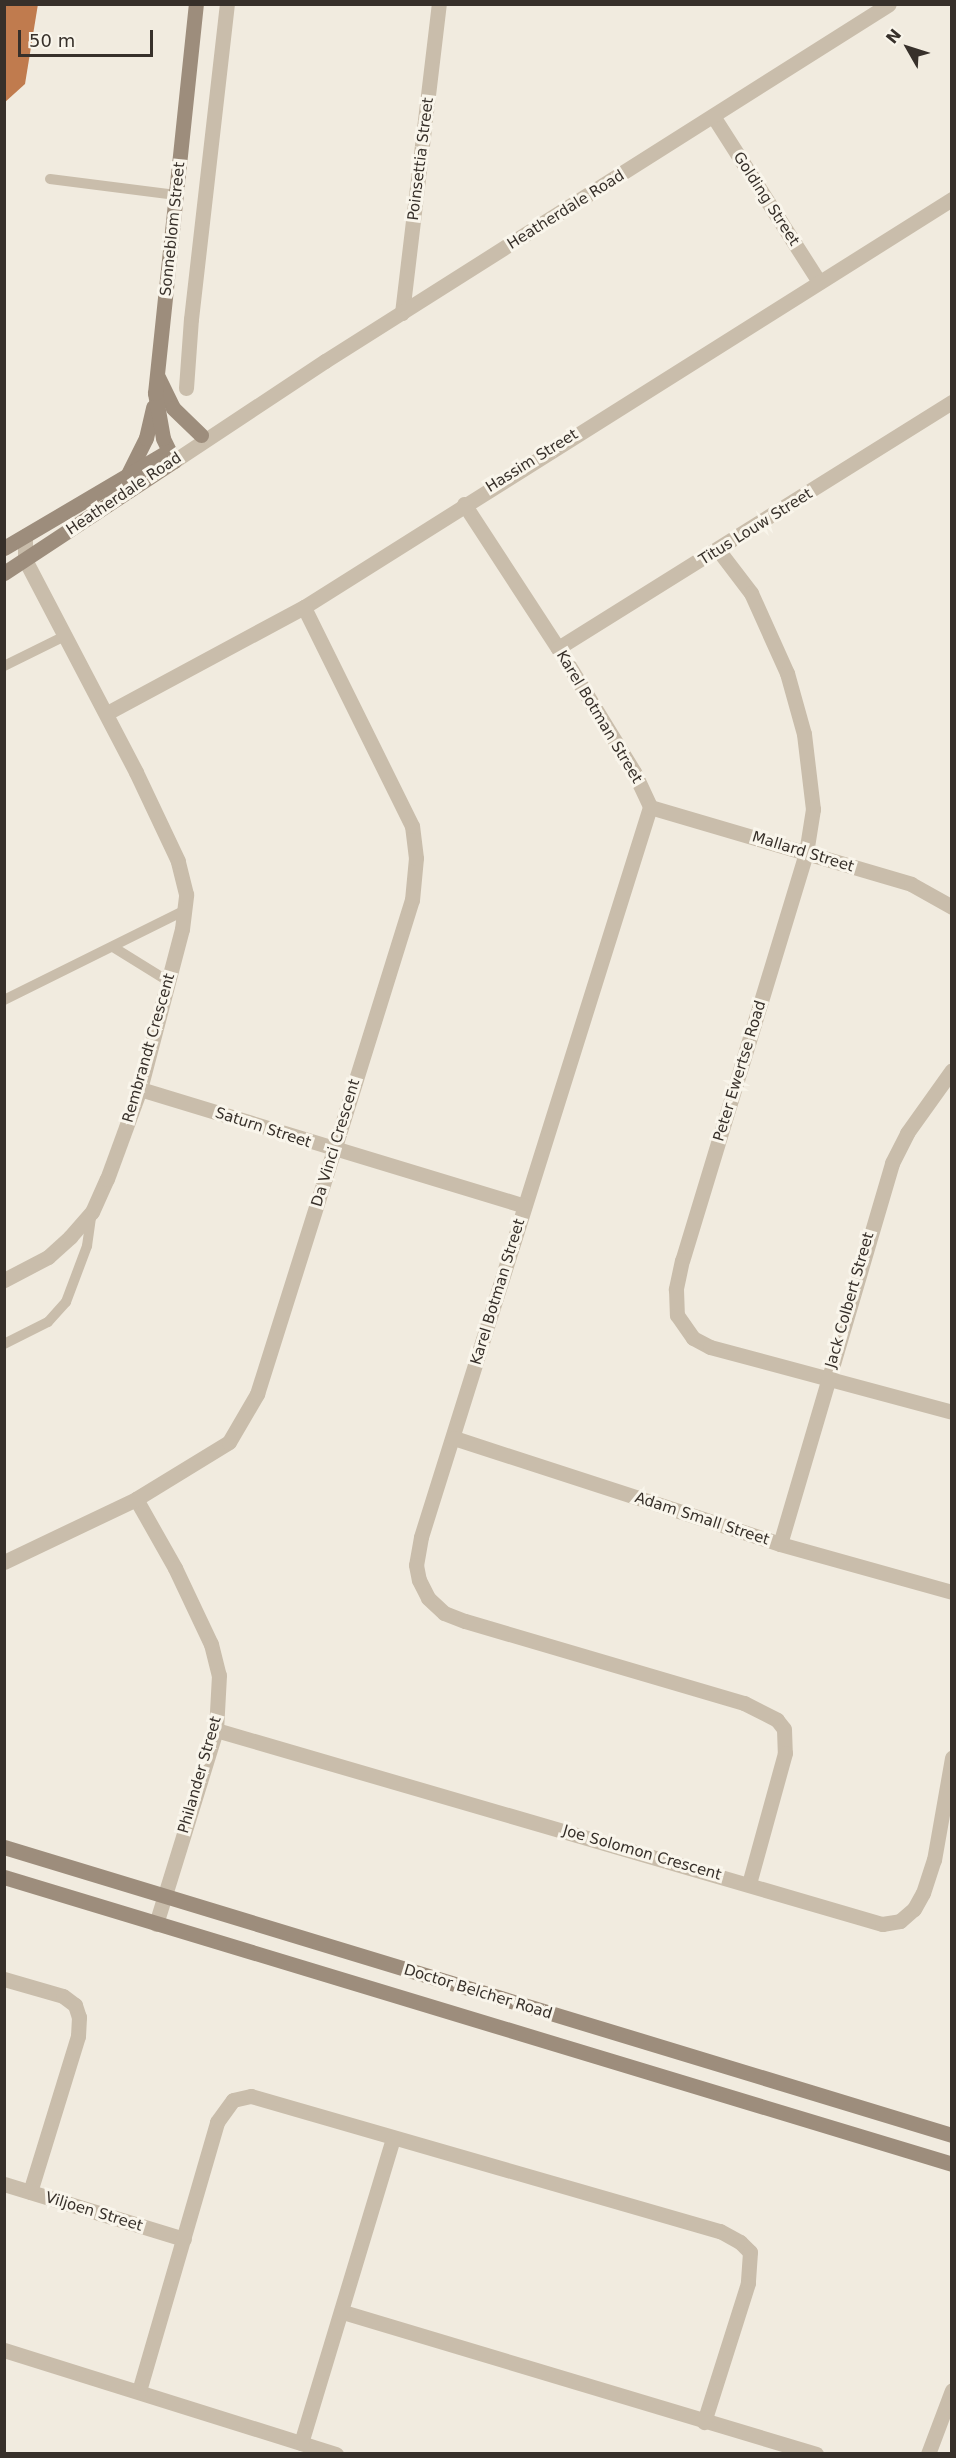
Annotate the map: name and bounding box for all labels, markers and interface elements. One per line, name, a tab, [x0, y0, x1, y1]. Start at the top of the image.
scale bar	[21, 18, 156, 56]
north arrow	[878, 18, 938, 78]
text: N	[882, 25, 905, 48]
text: 50 m	[29, 30, 75, 51]
street label: Poinsettia Street	[405, 96, 437, 222]
street label: Golding Street	[729, 149, 803, 249]
street label: Sonneblom Street	[157, 161, 189, 297]
street label: Heatherdale Road	[504, 167, 628, 253]
street label: Hassim Street	[483, 425, 581, 497]
street label: Heatherdale Road	[63, 449, 185, 539]
street label: Titus Louw Street	[696, 485, 816, 569]
street label: Karel Botman Street	[552, 647, 646, 787]
street label: Mallard Street	[750, 828, 856, 876]
street label: Rembrandt Crescent	[119, 971, 179, 1125]
street label: Peter Ewertse Road	[710, 998, 770, 1144]
street label: Da Vinci Crescent	[308, 1077, 364, 1209]
street label: Saturn Street	[213, 1104, 313, 1152]
street label: Karel Botman Street	[467, 1217, 529, 1367]
street label: Jack Colbert Street	[822, 1230, 878, 1370]
street label: Adam Small Street	[633, 1489, 771, 1549]
street label: Philander Street	[175, 1714, 225, 1836]
street label: Joe Solomon Crescent	[561, 1822, 723, 1884]
street label: Doctor Belcher Road	[402, 1961, 554, 2023]
street label: Viljoen Street	[43, 2189, 145, 2235]

